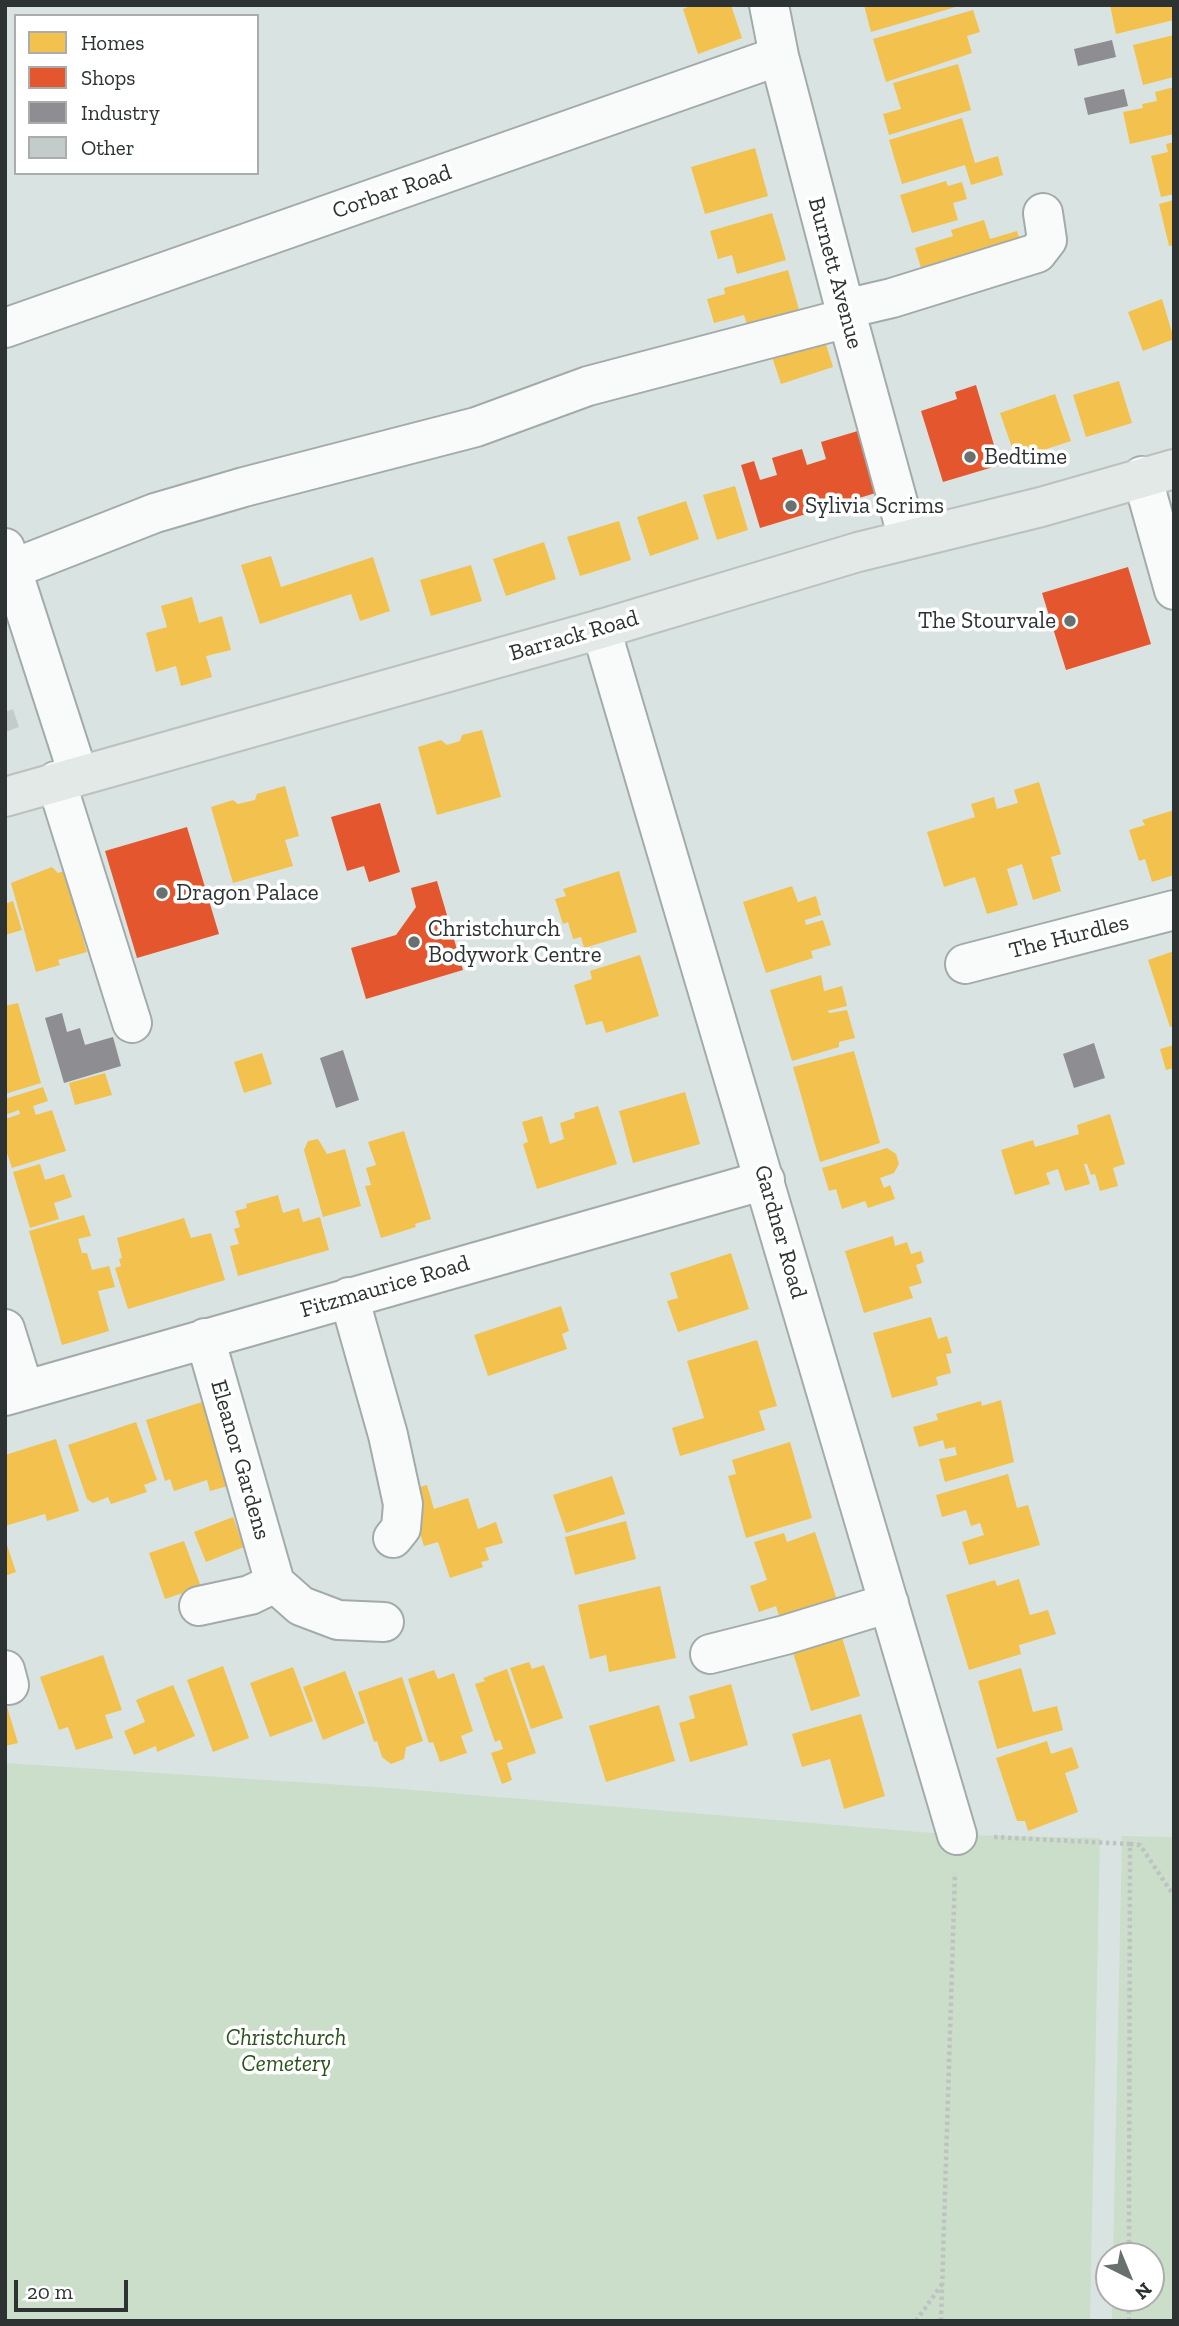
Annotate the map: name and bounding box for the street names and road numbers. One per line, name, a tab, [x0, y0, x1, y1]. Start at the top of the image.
street label: Corbar Road	[329, 159, 455, 225]
street label: Burnett Avenue	[802, 194, 868, 352]
street label: Barrack Road	[506, 604, 642, 668]
street label: The Hurdles	[1006, 909, 1132, 965]
street label: Gardner Road	[748, 1162, 812, 1302]
street label: Fitzmaurice Road	[297, 1250, 473, 1324]
street label: Eleanor Gardens	[204, 1377, 276, 1543]

